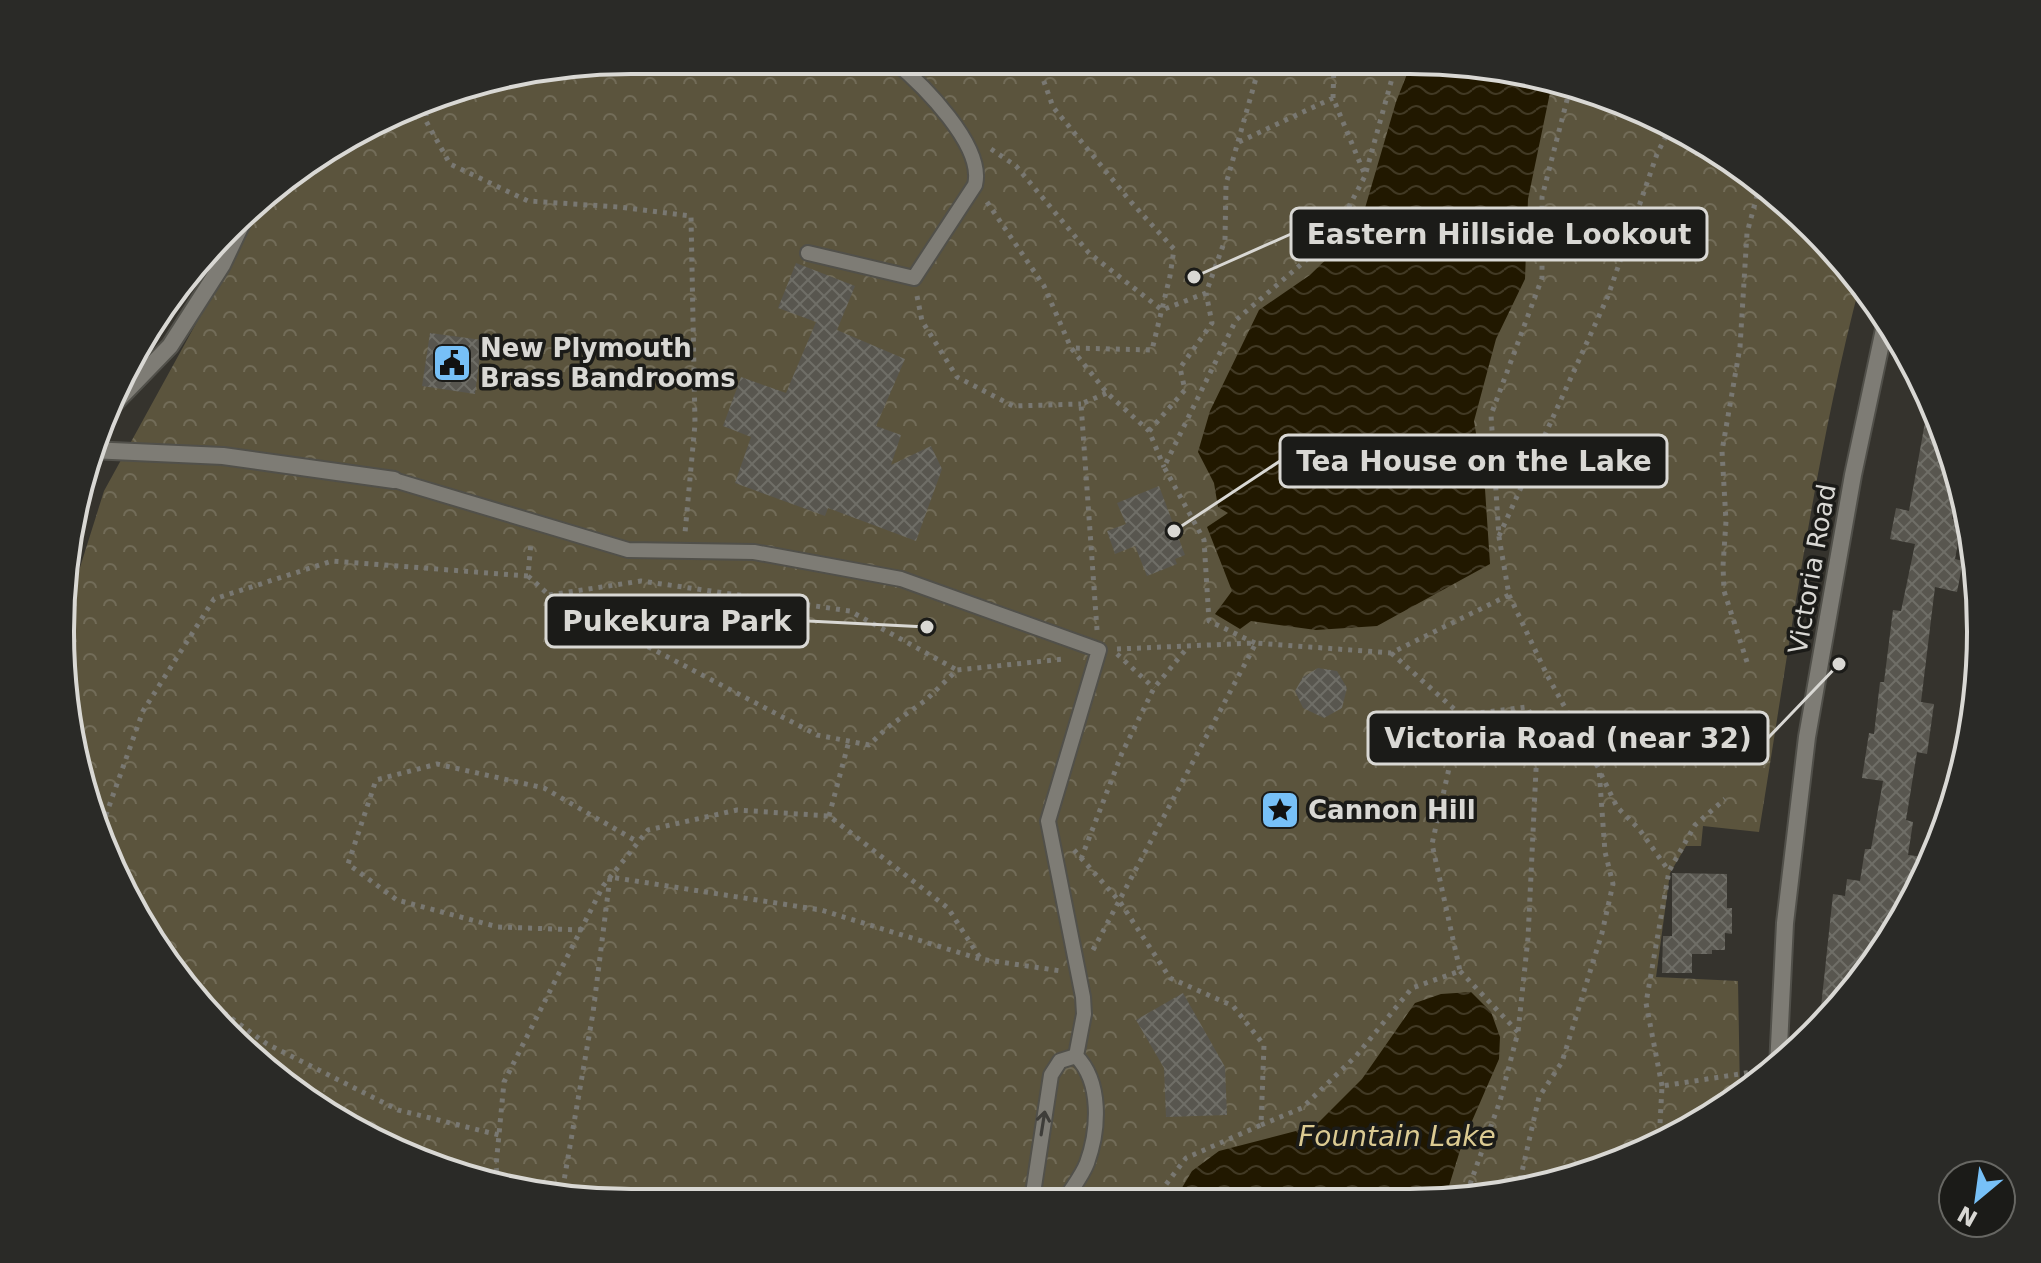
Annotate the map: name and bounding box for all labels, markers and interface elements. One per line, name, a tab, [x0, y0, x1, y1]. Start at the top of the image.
callout: Eastern Hillside Lookout	[1291, 208, 1707, 260]
text: Eastern Hillside Lookout	[1307, 218, 1691, 251]
place label: New Plymouth Brass Bandrooms	[480, 333, 736, 393]
public building icon: New Plymouth Brass Bandrooms	[431, 342, 473, 384]
callout: Tea House on the Lake	[1280, 435, 1667, 487]
text: Tea House on the Lake	[1296, 445, 1652, 478]
street label: Victoria Road	[1782, 482, 1842, 656]
callout: Pukekura Park	[546, 595, 808, 647]
text: Pukekura Park	[562, 605, 793, 638]
callout: Victoria Road (near 32)	[1368, 712, 1768, 764]
text: Victoria Road (near 32)	[1384, 722, 1752, 755]
place icon: Cannon Hill	[1259, 789, 1301, 831]
place label: Cannon Hill	[1308, 795, 1476, 825]
one-way arrow	[1036, 1111, 1051, 1136]
water label: Fountain Lake	[1298, 1120, 1496, 1153]
north arrow	[1937, 1159, 2017, 1239]
text: N	[1953, 1201, 1982, 1231]

